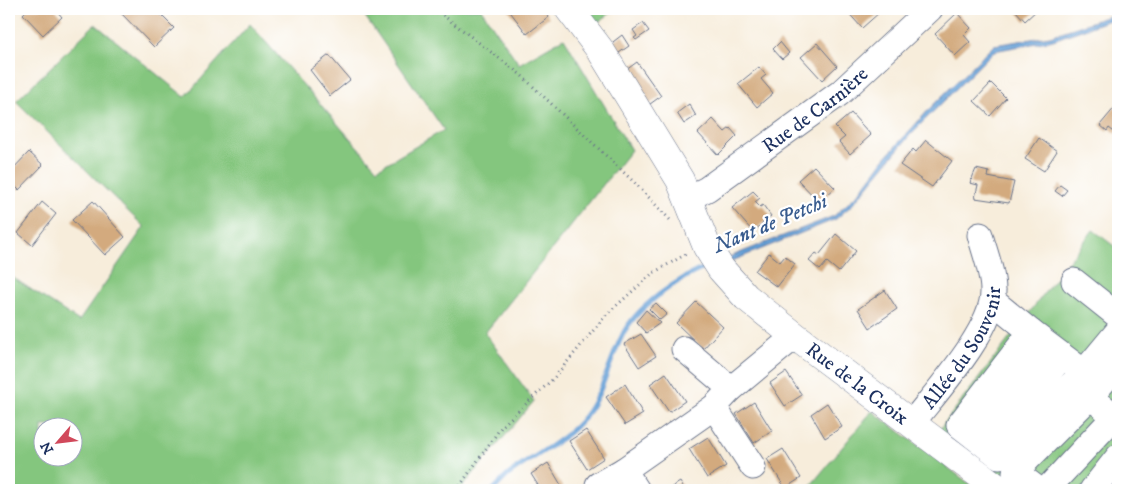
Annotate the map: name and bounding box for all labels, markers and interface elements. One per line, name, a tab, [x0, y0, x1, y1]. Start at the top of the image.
street label: Rue de Carnière	[758, 62, 874, 159]
water label: Nant de Petchi	[709, 188, 833, 260]
street label: Allée du Souvenir	[917, 286, 1007, 415]
street label: Rue de la Croix	[800, 338, 913, 431]
north arrow	[32, 416, 82, 466]
text: N	[37, 438, 58, 457]

